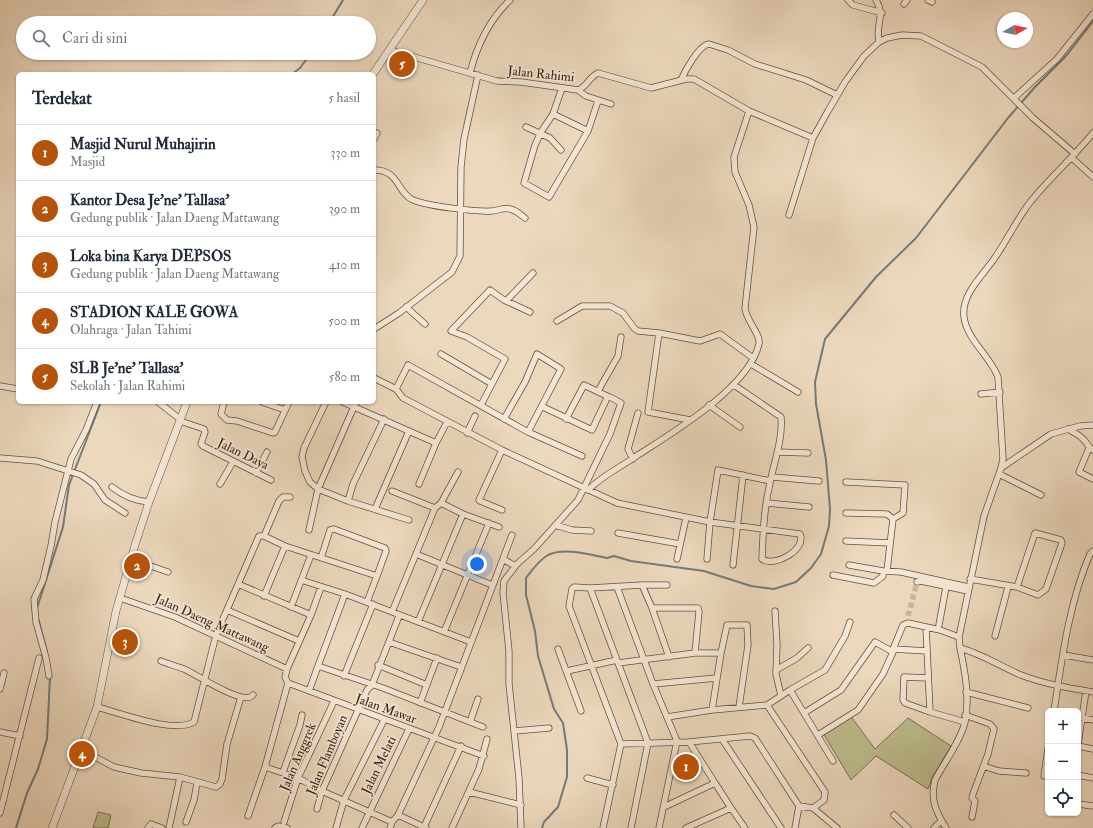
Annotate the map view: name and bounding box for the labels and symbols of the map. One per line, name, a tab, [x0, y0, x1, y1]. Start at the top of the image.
north arrow	[997, 12, 1033, 48]
pin: 5	[389, 49, 415, 79]
street label: Jalan Rahimi	[506, 62, 576, 86]
street label: Jalan Daya	[213, 434, 272, 474]
pin: 2	[124, 551, 150, 581]
your location	[467, 554, 487, 574]
street label: Jalan Daeng Mattawang	[151, 590, 272, 656]
pin: 3	[112, 627, 138, 657]
street label: Jalan Mawar	[352, 690, 419, 728]
street label: Jalan Flamboyan	[303, 712, 352, 799]
street label: Jalan Anggrek	[276, 720, 320, 794]
street label: Jalan Melati	[358, 733, 400, 798]
pin: 4	[69, 739, 95, 769]
pin: 1	[673, 752, 699, 782]

